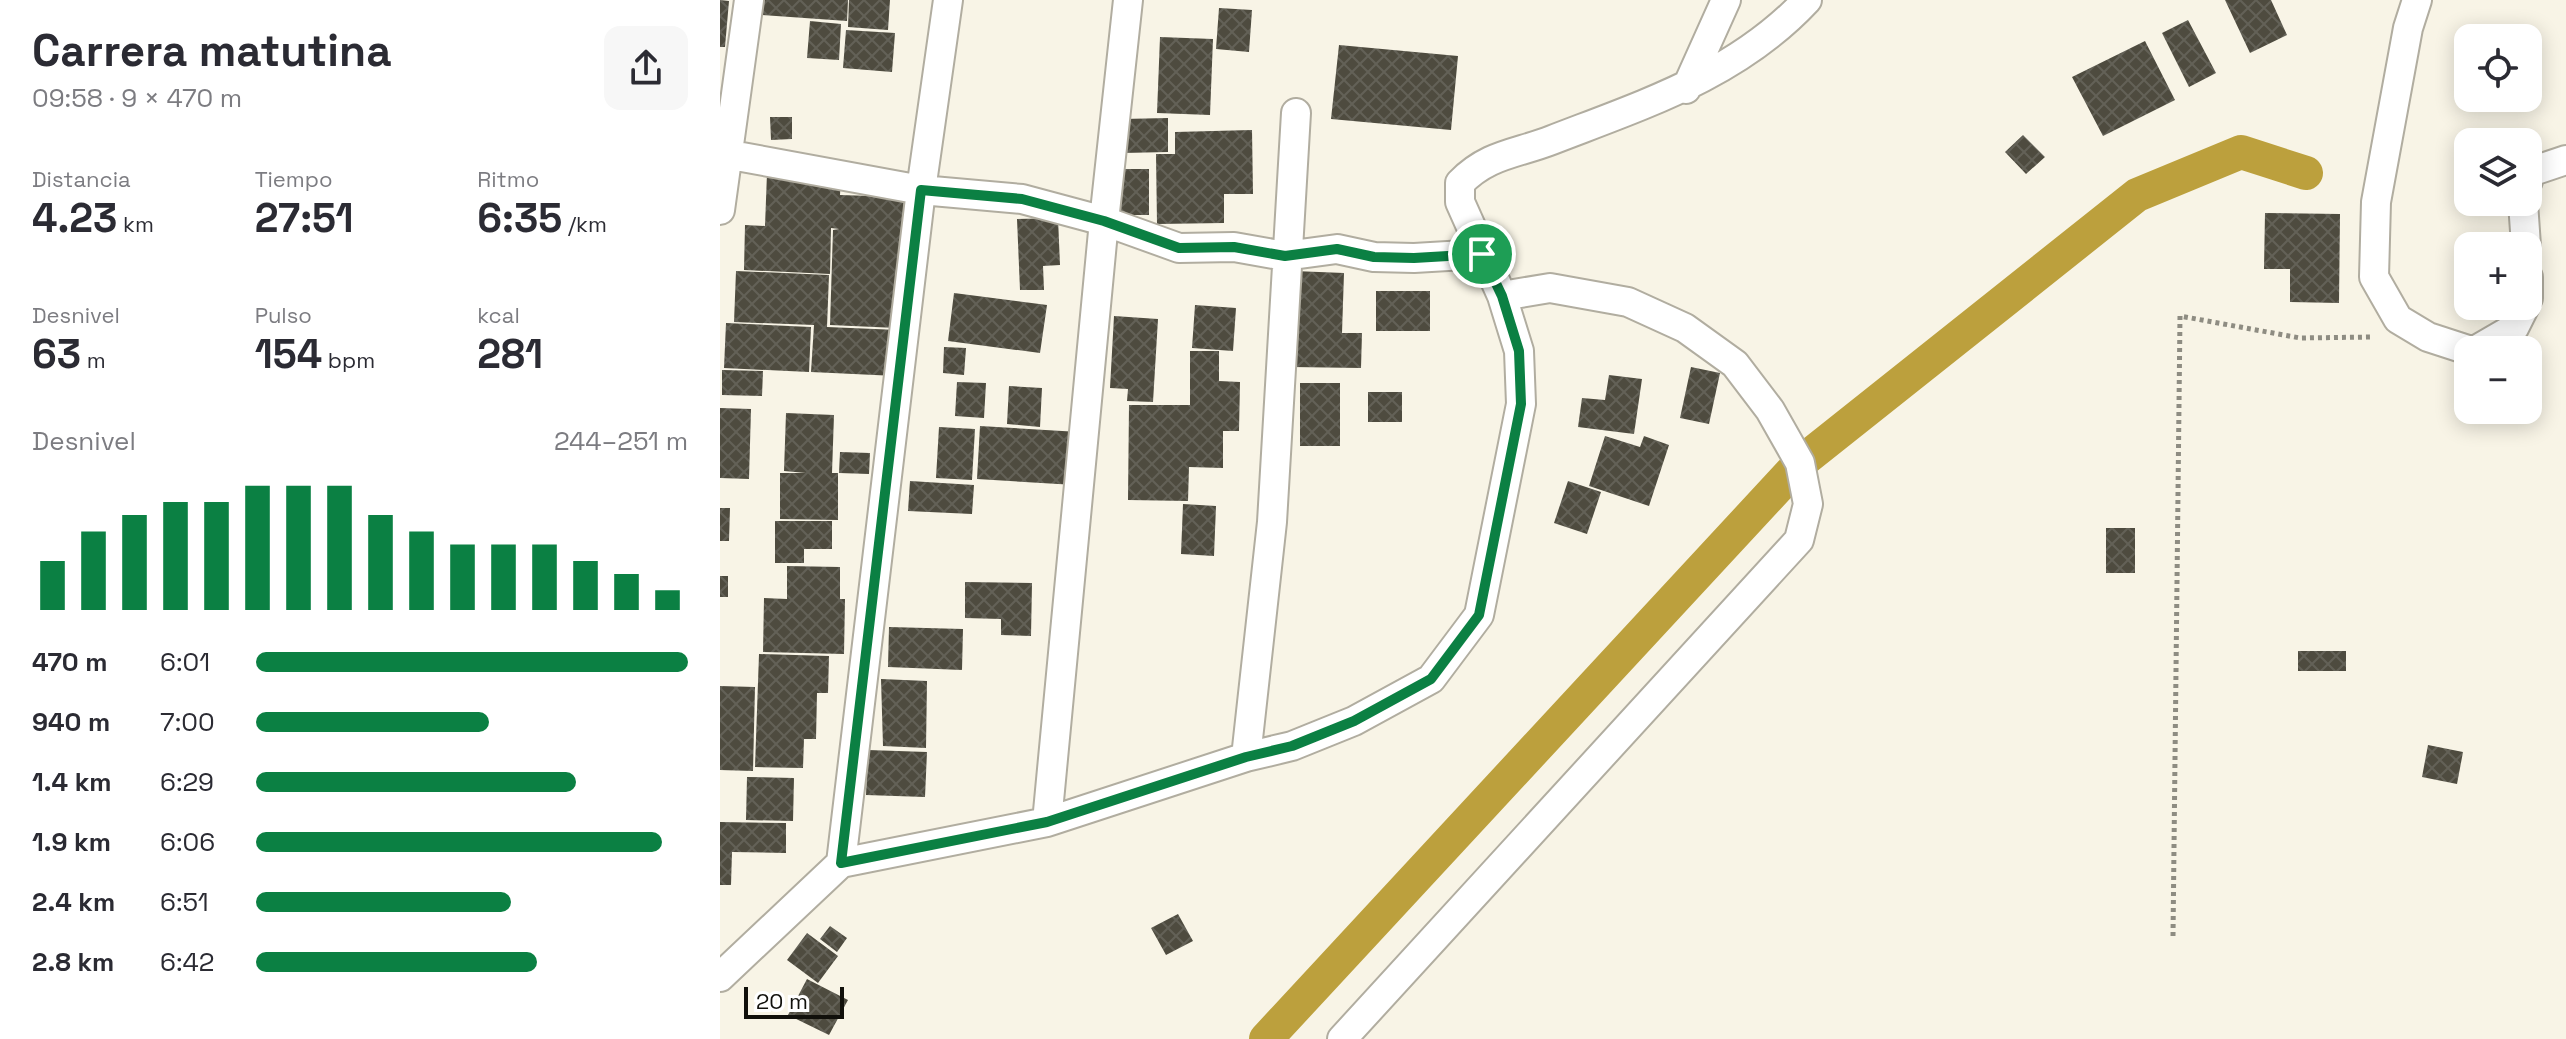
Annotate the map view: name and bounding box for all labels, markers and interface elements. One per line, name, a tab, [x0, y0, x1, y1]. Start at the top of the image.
text: Carrera matutina	[32, 23, 392, 79]
map controls	[2454, 24, 2542, 424]
button: locate	[2454, 24, 2542, 112]
button: share	[604, 26, 688, 110]
text: 09:58 · 9 × 470 m	[32, 81, 242, 115]
button: layers	[2454, 128, 2542, 216]
text: Distancia	[32, 165, 131, 193]
text: Tiempo	[255, 165, 333, 193]
text: Ritmo	[477, 165, 539, 193]
text: 4.23	[32, 193, 117, 244]
text: 27:51	[255, 193, 353, 244]
text: 6:35	[477, 193, 562, 244]
text: km	[117, 210, 154, 238]
text: /km	[562, 210, 607, 238]
pin	[1448, 220, 1516, 288]
icon: arrive	[1460, 232, 1504, 276]
button: +	[2454, 232, 2542, 320]
text: Desnivel	[32, 301, 120, 329]
text: Pulso	[255, 301, 312, 329]
text: kcal	[477, 301, 520, 329]
text: 63	[32, 329, 81, 380]
text: 154	[255, 329, 322, 380]
text: 281	[477, 329, 543, 380]
button: −	[2454, 336, 2542, 424]
text: m	[81, 346, 106, 374]
text: bpm	[322, 346, 375, 374]
text: Desnivel	[32, 424, 136, 458]
text: 244–251 m	[554, 424, 688, 458]
text: 470 m	[32, 645, 107, 679]
text: 6:01	[160, 645, 210, 679]
text: 940 m	[32, 705, 110, 739]
text: 7:00	[160, 705, 215, 739]
text: 1.4 km	[32, 765, 112, 799]
text: 6:29	[160, 765, 214, 799]
text: 1.9 km	[32, 825, 111, 859]
text: 6:06	[160, 825, 215, 859]
text: 2.4 km	[32, 885, 115, 919]
text: 6:51	[160, 885, 209, 919]
text: 2.8 km	[32, 945, 114, 979]
text: 6:42	[160, 945, 214, 979]
scale bar	[744, 983, 844, 1019]
text: 20 m	[756, 987, 808, 1015]

